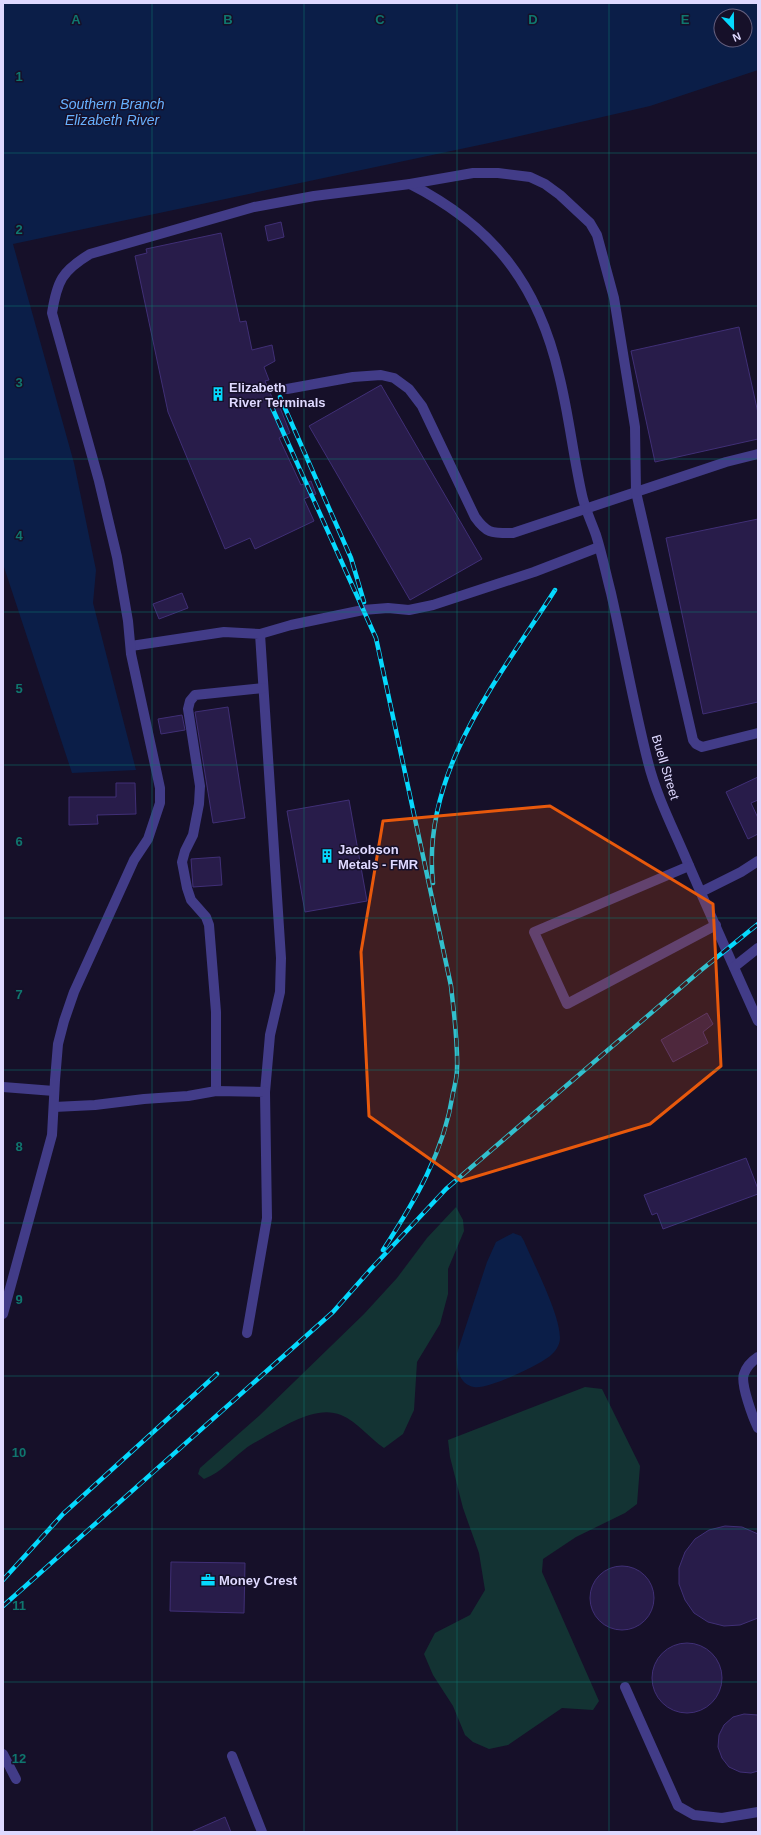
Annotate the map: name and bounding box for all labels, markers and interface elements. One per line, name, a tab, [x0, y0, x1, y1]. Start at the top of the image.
north arrow	[713, 8, 753, 48]
text: A	[71, 12, 81, 27]
text: B	[223, 12, 233, 27]
text: C	[375, 12, 385, 27]
text: D	[528, 12, 538, 27]
text: E	[681, 12, 690, 27]
text: N	[731, 30, 743, 44]
text: 1	[15, 69, 23, 84]
water label: Southern Branch Elizabeth River	[59, 96, 165, 128]
text: 2	[15, 222, 23, 237]
text: 3	[15, 375, 23, 390]
place label: Elizabeth River Terminals	[229, 380, 326, 410]
building icon: Elizabeth River Terminals	[210, 386, 226, 402]
text: 4	[15, 528, 23, 543]
text: 5	[15, 681, 23, 696]
street label: Buell Street	[649, 733, 683, 802]
text: 6	[15, 834, 23, 849]
place label: Jacobson Metals - FMR	[338, 842, 419, 872]
building icon: Jacobson Metals - FMR	[319, 848, 335, 864]
text: 7	[15, 987, 23, 1002]
text: 8	[15, 1139, 23, 1154]
text: 9	[15, 1292, 23, 1307]
text: 10	[12, 1445, 26, 1460]
office icon: Money Crest	[200, 1572, 216, 1588]
place label: Money Crest	[219, 1573, 298, 1588]
text: 11	[12, 1598, 26, 1613]
text: 12	[12, 1751, 26, 1766]

